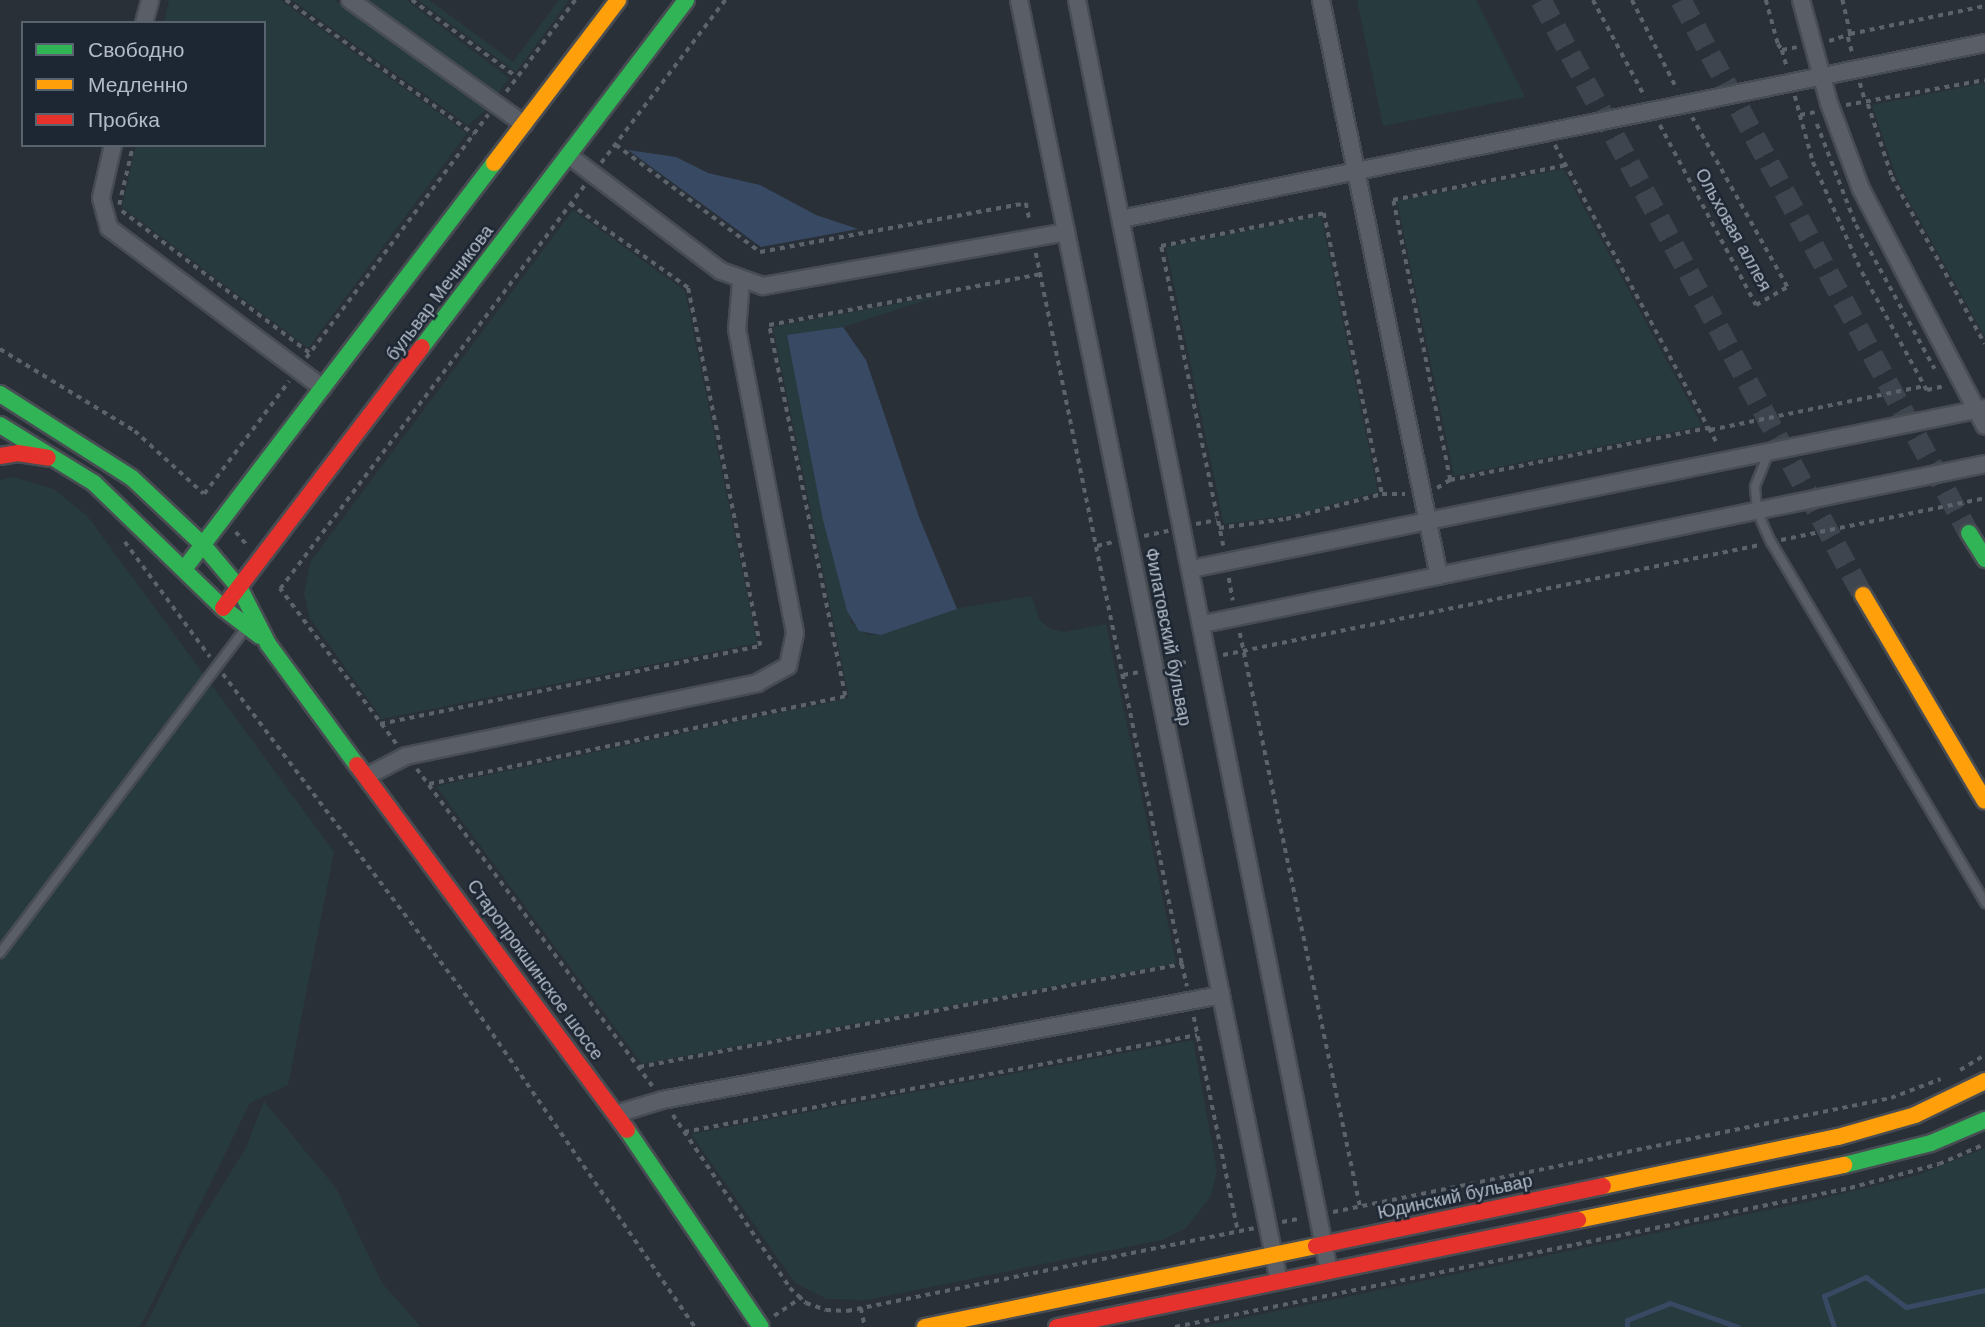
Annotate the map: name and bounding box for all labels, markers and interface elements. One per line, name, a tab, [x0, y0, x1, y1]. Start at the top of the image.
legend	[21, 21, 266, 147]
text: Свободно	[88, 38, 185, 61]
text: Медленно	[88, 73, 188, 96]
text: Пробка	[88, 108, 160, 131]
street label: Ольховая аллея	[1690, 165, 1776, 295]
street label: бульвар Мечникова	[382, 221, 498, 365]
street label: Филатовский бульвар	[1140, 546, 1196, 728]
street label: Старопрокшинское шоссе	[462, 876, 608, 1064]
street label: Юдинский бульвар	[1376, 1170, 1534, 1224]

